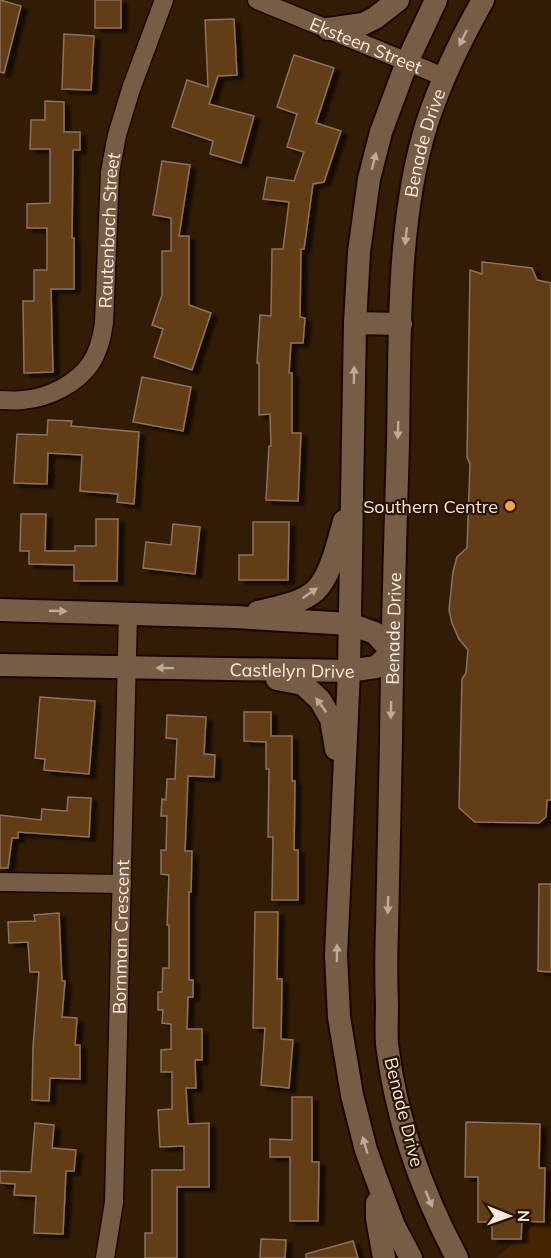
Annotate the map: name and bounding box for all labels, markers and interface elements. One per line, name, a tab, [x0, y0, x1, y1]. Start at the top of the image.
street label: Eksteen Street	[307, 12, 426, 78]
one-way arrow	[458, 30, 467, 47]
street label: Benade Drive	[399, 85, 450, 199]
street label: Rautenbach Street	[93, 151, 125, 309]
one-way arrow	[369, 151, 379, 170]
one-way arrow	[401, 226, 411, 245]
one-way arrow	[349, 366, 359, 385]
one-way arrow	[393, 421, 403, 440]
place label: Southern Centre	[363, 495, 498, 518]
marker: Southern Centre	[503, 499, 517, 513]
street label: Benade Drive	[380, 572, 406, 685]
one-way arrow	[301, 587, 317, 599]
one-way arrow	[49, 607, 68, 616]
street label: Castlelyn Drive	[229, 657, 356, 683]
one-way arrow	[155, 663, 174, 673]
one-way arrow	[316, 697, 328, 712]
one-way arrow	[386, 701, 396, 720]
street label: Bornman Crescent	[107, 859, 134, 1014]
one-way arrow	[383, 896, 392, 915]
one-way arrow	[332, 944, 342, 963]
street label: Benade Drive	[379, 1055, 429, 1169]
one-way arrow	[360, 1136, 370, 1155]
north arrow	[479, 1186, 539, 1246]
one-way arrow	[425, 1190, 434, 1208]
text: N	[514, 1210, 534, 1222]

